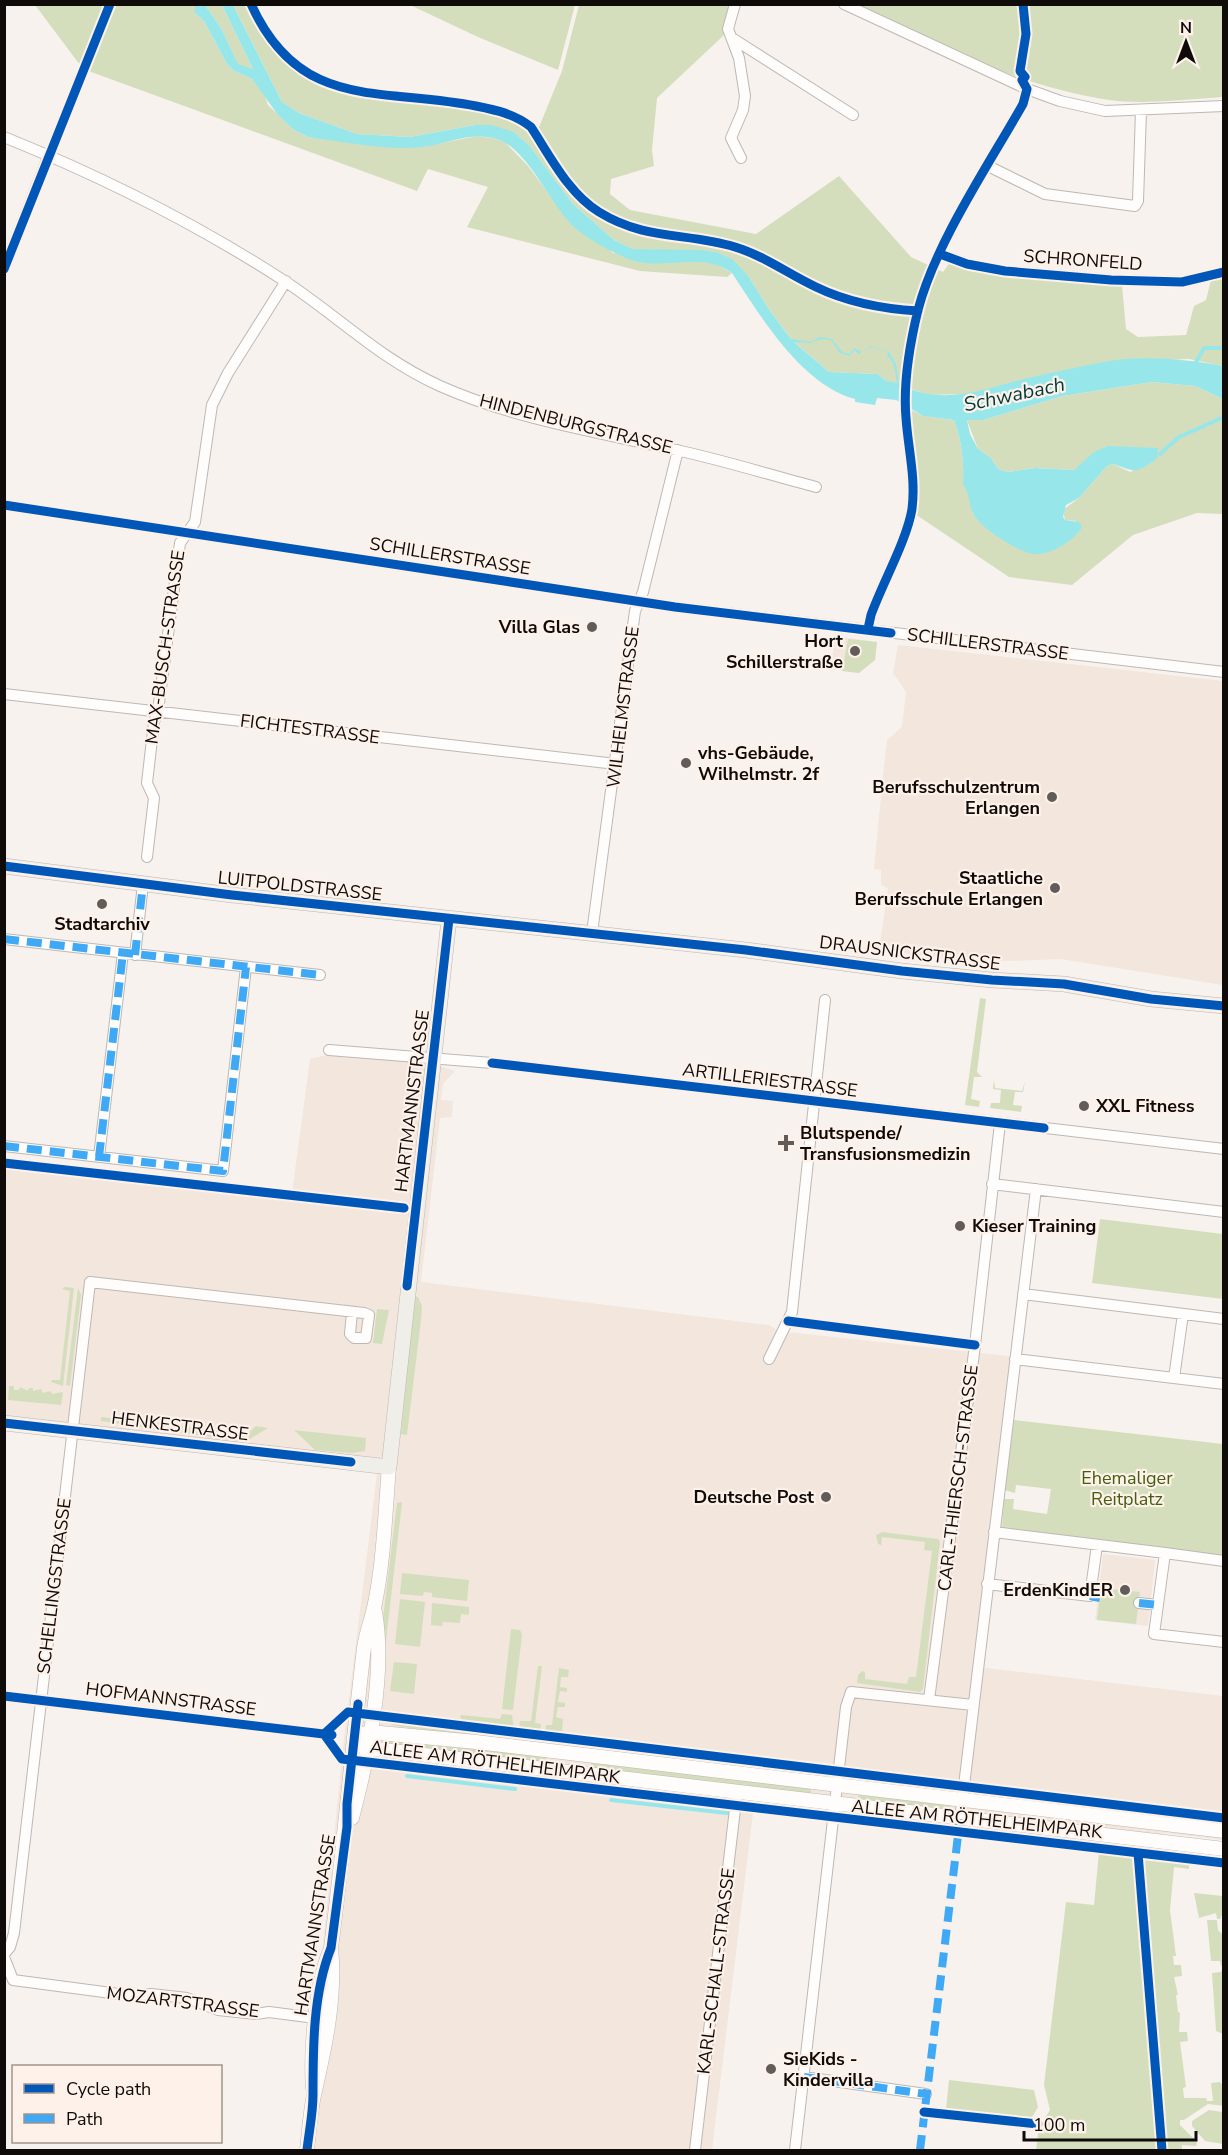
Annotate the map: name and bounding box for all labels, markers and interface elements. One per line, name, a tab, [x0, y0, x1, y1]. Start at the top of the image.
north arrow	[1156, 12, 1216, 72]
text: N	[1180, 17, 1192, 39]
street label: SCHRONFELD	[1023, 244, 1143, 276]
water label: Schwabach	[961, 371, 1067, 418]
street label: HINDENBURGSTRASSE	[477, 388, 675, 460]
street label: SCHILLERSTRASSE	[368, 531, 532, 581]
street label: MAX-BUSCH-STRASSE	[140, 548, 190, 746]
place label: Villa Glas	[498, 615, 580, 639]
marker: Villa Glas	[585, 620, 599, 634]
street label: SCHILLERSTRASSE	[906, 622, 1070, 666]
street label: WILHELMSTRASSE	[601, 625, 645, 789]
place label: Hort Schillerstraße	[726, 629, 843, 674]
marker: Hort Schillerstraße	[848, 644, 862, 658]
street label: FICHTESTRASSE	[239, 709, 381, 749]
place label: vhs-Gebäude, Wilhelmstr. 2f	[697, 741, 820, 786]
marker: vhs-Gebäude, Wilhelmstr. 2f	[679, 756, 693, 770]
place label: Berufsschulzentrum Erlangen	[872, 775, 1040, 820]
marker: Berufsschulzentrum Erlangen	[1045, 790, 1059, 804]
street label: LUITPOLDSTRASSE	[217, 865, 383, 907]
place label: Staatliche Berufsschule Erlangen	[855, 866, 1043, 911]
marker: Staatliche Berufsschule Erlangen	[1048, 881, 1062, 895]
marker: Stadtarchiv	[95, 897, 109, 911]
place label: Stadtarchiv	[54, 912, 150, 936]
street label: DRAUSNICKSTRASSE	[818, 930, 1002, 976]
street label: HARTMANNSTRASSE	[389, 1008, 435, 1194]
street label: ARTILLERIESTRASSE	[681, 1057, 859, 1103]
place label: XXL Fitness	[1095, 1094, 1195, 1118]
marker: XXL Fitness	[1077, 1099, 1091, 1113]
place label: Blutspende/ Transfusionsmedizin	[800, 1121, 971, 1166]
marker: Blutspende/ Transfusionsmedizin	[777, 1134, 795, 1152]
place label: Kieser Training	[972, 1214, 1096, 1238]
marker: Kieser Training	[953, 1219, 967, 1233]
street label: CARL-THIERSCH-STRASSE	[932, 1363, 984, 1593]
street label: HENKESTRASSE	[110, 1406, 250, 1446]
park label: Ehemaliger Reitplatz	[1081, 1466, 1173, 1511]
place label: Deutsche Post	[694, 1485, 814, 1509]
marker: Deutsche Post	[819, 1490, 833, 1504]
street label: SCHELLINGSTRASSE	[31, 1497, 77, 1675]
place label: ErdenKindER	[1003, 1578, 1114, 1602]
marker: ErdenKindER	[1118, 1583, 1132, 1597]
street label: HOFMANNSTRASSE	[84, 1677, 258, 1721]
street label: ALLEE AM RÖTHELHEIMPARK	[369, 1735, 622, 1789]
street label: ALLEE AM RÖTHELHEIMPARK	[850, 1794, 1104, 1844]
street label: HARTMANNSTRASSE	[289, 1832, 341, 2018]
street label: KARL-SCHALL-STRASSE	[691, 1867, 741, 2075]
street label: MOZARTSTRASSE	[105, 1981, 261, 2023]
place label: SieKids - Kindervilla	[783, 2047, 874, 2092]
marker: SieKids - Kindervilla	[764, 2062, 778, 2076]
legend	[12, 2065, 222, 2143]
text: Cycle path	[66, 2077, 151, 2101]
scale bar	[1024, 2104, 1196, 2142]
text: Path	[66, 2107, 103, 2131]
text: 100 m	[1033, 2113, 1085, 2137]

